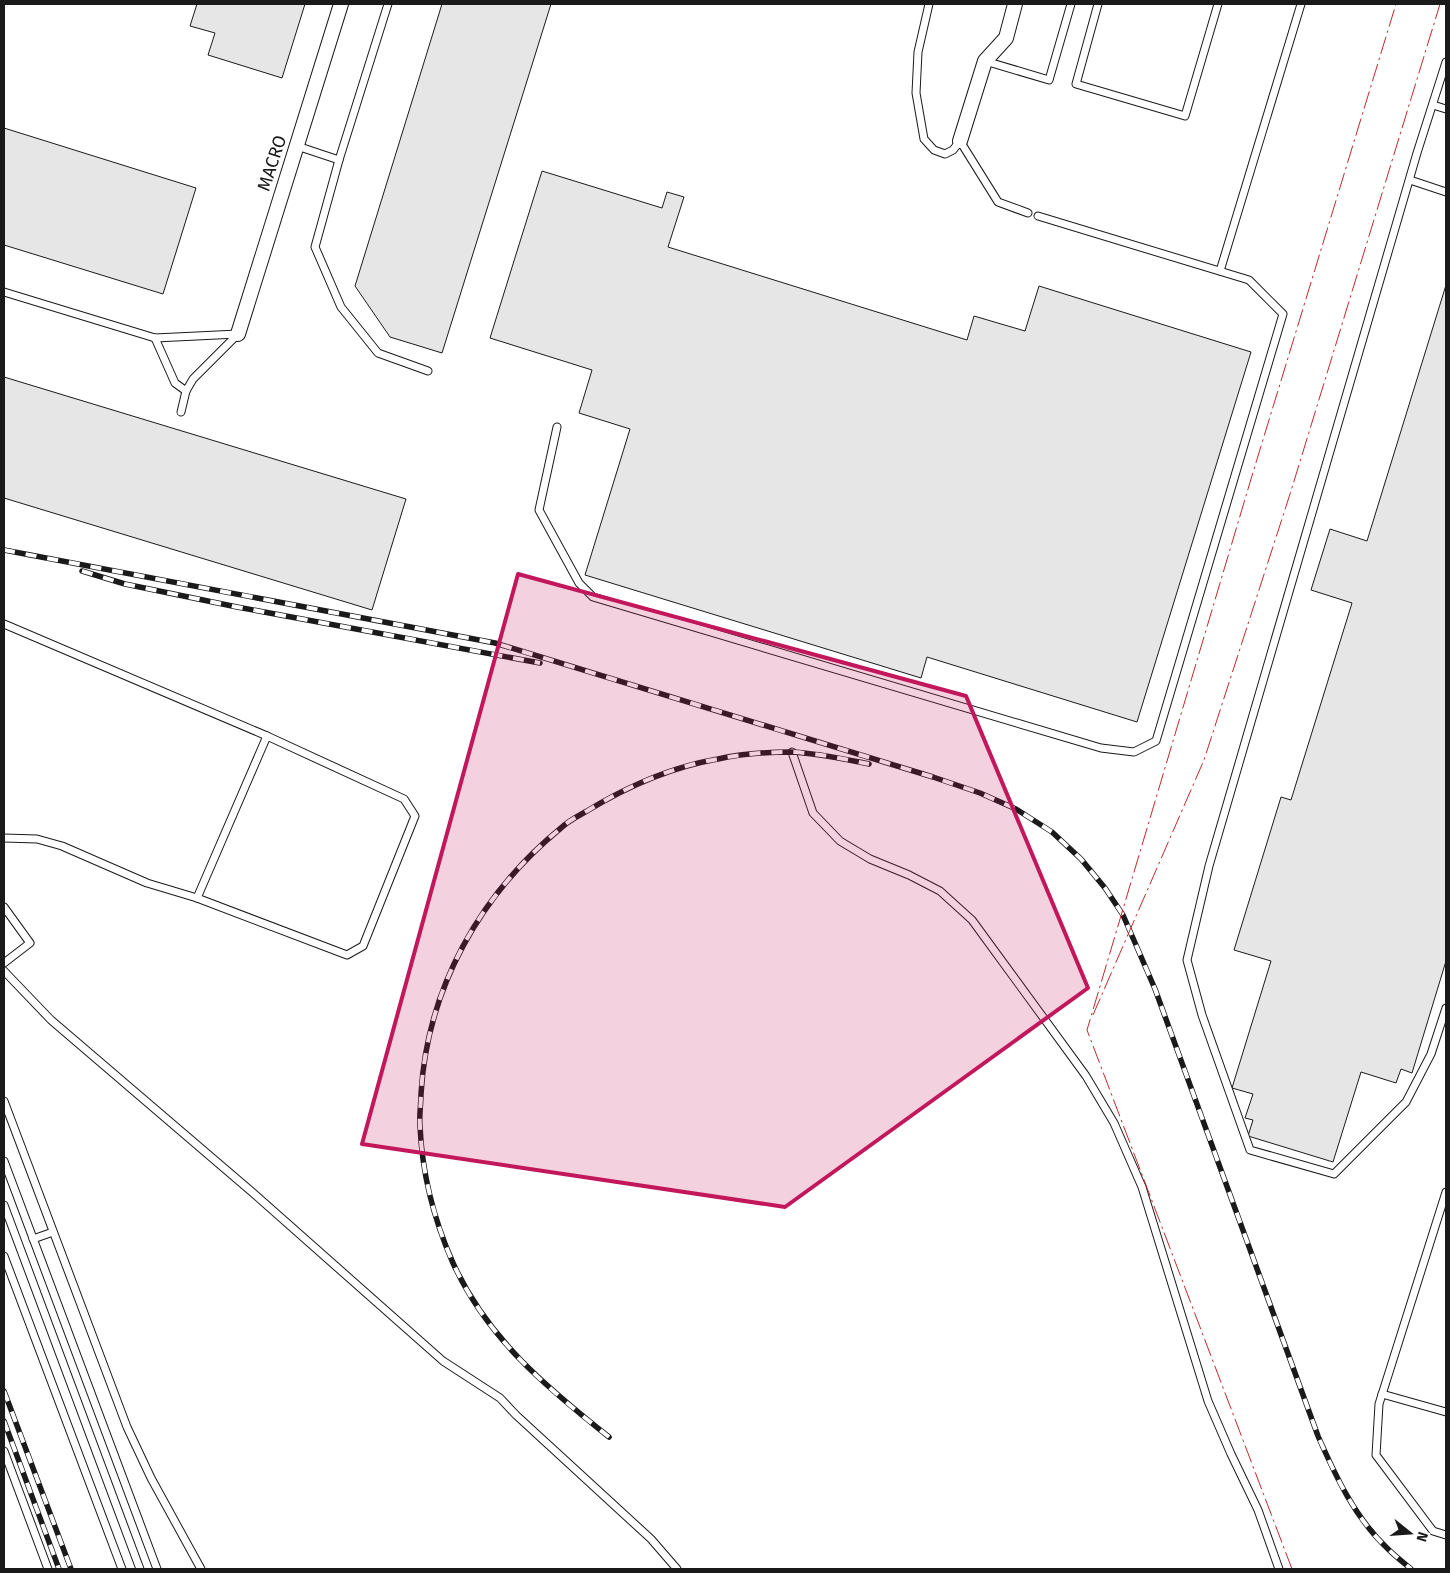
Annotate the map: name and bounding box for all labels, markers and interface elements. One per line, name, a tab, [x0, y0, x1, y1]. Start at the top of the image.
street label: MACRO	[253, 132, 291, 194]
north arrow	[1385, 1508, 1435, 1558]
text: N	[1412, 1530, 1431, 1544]

